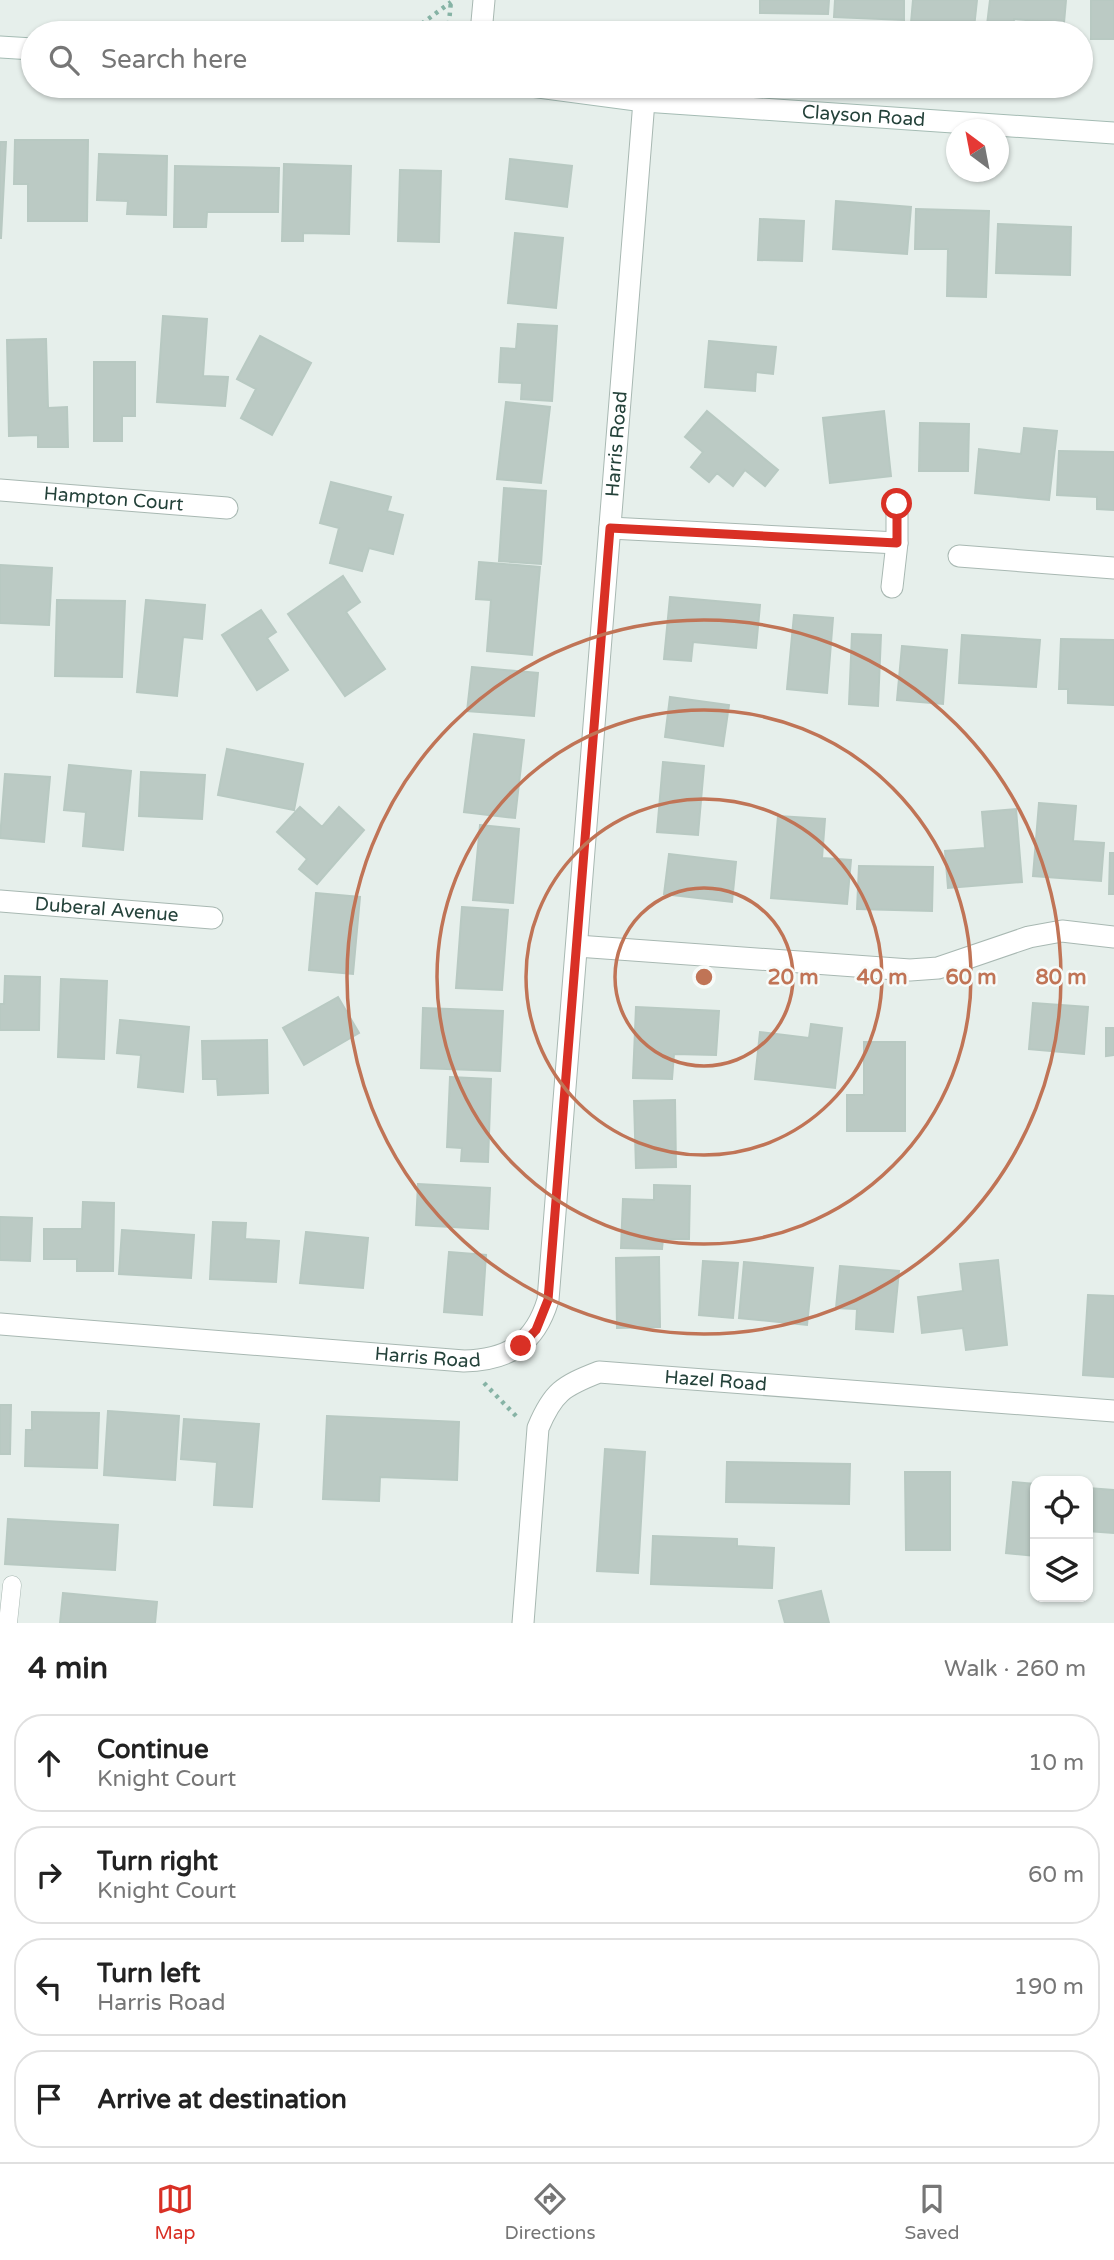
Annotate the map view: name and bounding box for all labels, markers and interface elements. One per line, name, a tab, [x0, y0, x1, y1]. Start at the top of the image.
search box	[21, 21, 1093, 98]
icon: search	[45, 41, 83, 79]
text: Search here	[101, 44, 247, 75]
street label: Clayson Road	[801, 101, 926, 131]
north arrow	[946, 119, 1009, 182]
street label: Harris Road	[601, 390, 632, 498]
street label: Hampton Court	[43, 483, 184, 516]
route start	[881, 488, 912, 519]
street label: Duberal Avenue	[34, 893, 179, 926]
centre of rings	[692, 965, 716, 989]
text: 20 m	[767, 965, 819, 990]
text: 40 m	[856, 965, 908, 990]
text: 60 m	[945, 965, 997, 990]
text: 80 m	[1035, 965, 1087, 990]
route end	[505, 1330, 536, 1361]
street label: Harris Road	[374, 1343, 482, 1372]
street label: Hazel Road	[664, 1366, 768, 1396]
map controls	[1030, 1476, 1093, 1602]
button: locate	[1030, 1476, 1093, 1539]
button: layers	[1030, 1539, 1093, 1602]
text: 4 min	[28, 1650, 108, 1687]
text: Walk · 260 m	[944, 1655, 1086, 1683]
text: Continue	[97, 1734, 209, 1765]
icon: ahead	[30, 1744, 68, 1782]
text: 10 m	[1028, 1749, 1084, 1777]
text: Knight Court	[97, 1765, 236, 1793]
text: Turn right	[97, 1846, 218, 1877]
icon: right	[30, 1856, 68, 1894]
text: 60 m	[1028, 1861, 1084, 1889]
text: Knight Court	[97, 1877, 236, 1905]
text: Turn left	[97, 1958, 200, 1989]
icon: left	[30, 1968, 68, 2006]
text: 190 m	[1014, 1973, 1084, 2001]
text: Harris Road	[97, 1989, 225, 2017]
icon: arrive	[30, 2080, 68, 2118]
text: Arrive at destination	[97, 2084, 347, 2115]
tab: Map	[155, 2180, 196, 2244]
tab: Directions	[505, 2180, 596, 2244]
tab: Saved	[905, 2180, 959, 2244]

